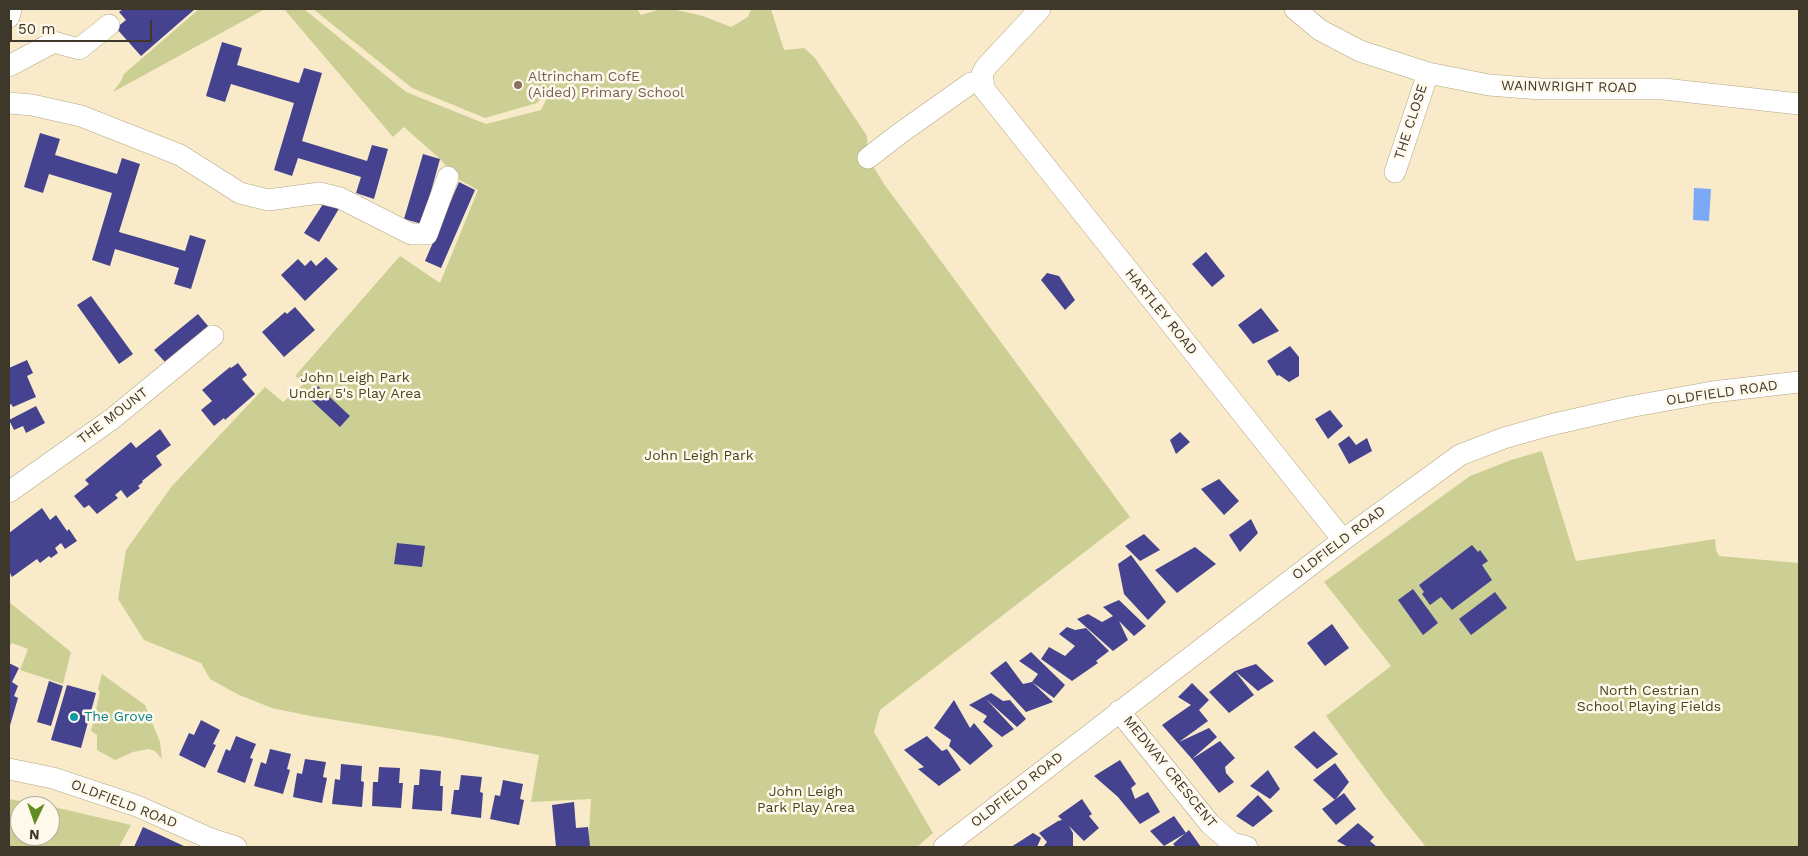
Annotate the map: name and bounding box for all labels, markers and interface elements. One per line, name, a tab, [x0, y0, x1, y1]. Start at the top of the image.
scale bar	[12, 10, 155, 42]
text: 50 m	[18, 20, 55, 38]
place label: Altrincham CofE (Aided) Primary School	[528, 69, 684, 102]
street label: WAINWRIGHT ROAD	[1501, 77, 1637, 97]
marker: Altrincham CofE (Aided) Primary School	[512, 79, 524, 91]
street label: THE CLOSE	[1391, 82, 1431, 162]
street label: HARTLEY ROAD	[1121, 266, 1201, 358]
park label: John Leigh Park Under 5's Play Area	[289, 370, 421, 402]
street label: OLDFIELD ROAD	[1665, 377, 1779, 409]
street label: THE MOUNT	[75, 384, 151, 448]
park label: John Leigh Park	[644, 448, 754, 464]
street label: OLDFIELD ROAD	[1289, 502, 1389, 584]
park label: North Cestrian School Playing Fields	[1577, 683, 1721, 716]
place label: The Grove	[84, 709, 153, 725]
marker: The Grove	[68, 711, 80, 723]
street label: MEDWAY CRESCENT	[1120, 713, 1220, 831]
street label: OLDFIELD ROAD	[967, 749, 1067, 831]
street label: OLDFIELD ROAD	[68, 776, 180, 832]
park label: John Leigh Park Play Area	[757, 784, 855, 816]
north arrow	[10, 796, 60, 846]
text: N	[29, 827, 40, 843]

